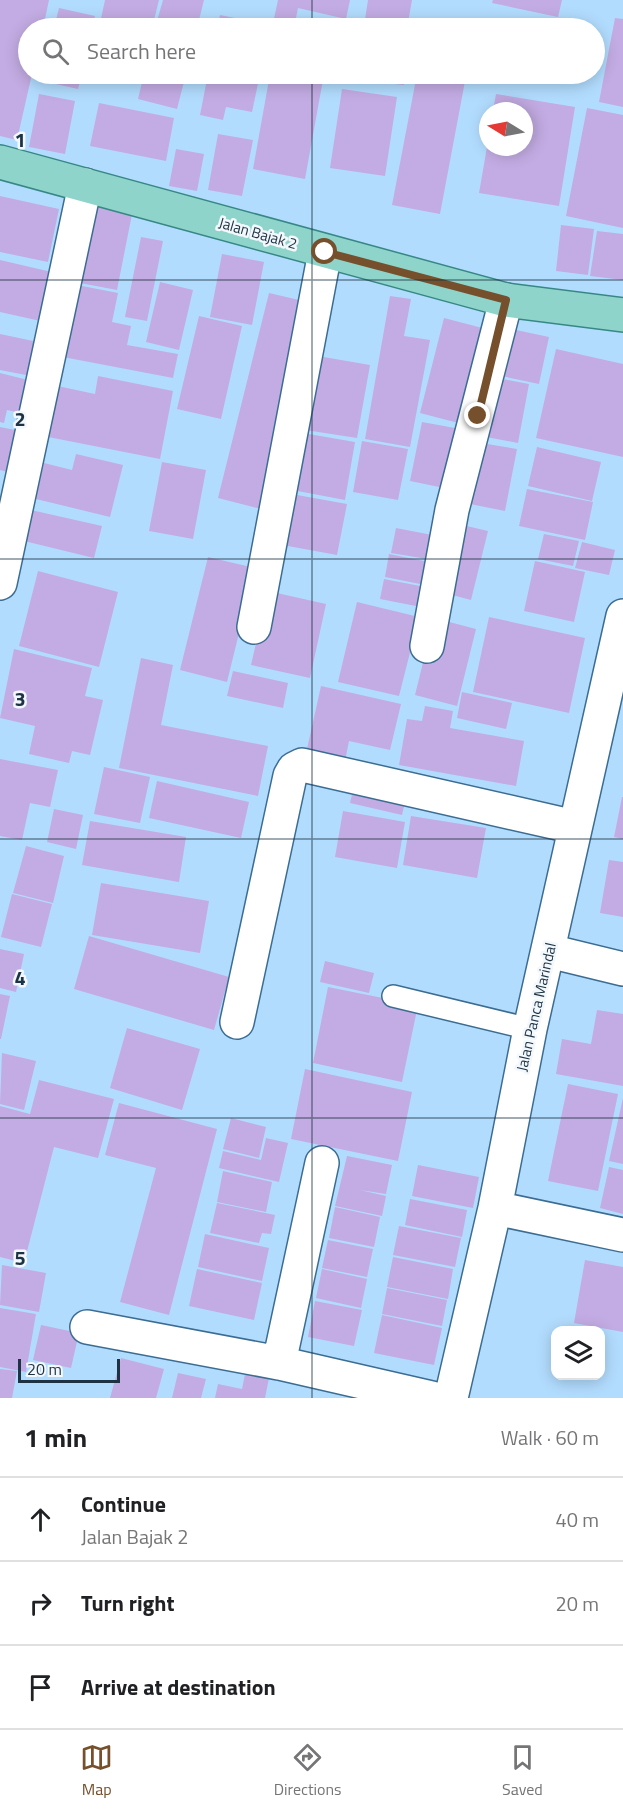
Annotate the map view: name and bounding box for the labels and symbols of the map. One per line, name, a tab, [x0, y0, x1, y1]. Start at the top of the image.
north arrow	[479, 102, 533, 156]
text: 1	[14, 124, 26, 155]
street label: Jalan Bajak 2	[216, 211, 300, 255]
route start	[311, 238, 337, 264]
route end	[464, 402, 490, 428]
text: 2	[14, 403, 26, 434]
text: 3	[14, 683, 26, 714]
street label: Jalan Panca Marindal	[510, 940, 562, 1074]
text: 4	[14, 962, 26, 993]
text: 5	[14, 1242, 26, 1273]
scale bar	[18, 1356, 120, 1384]

